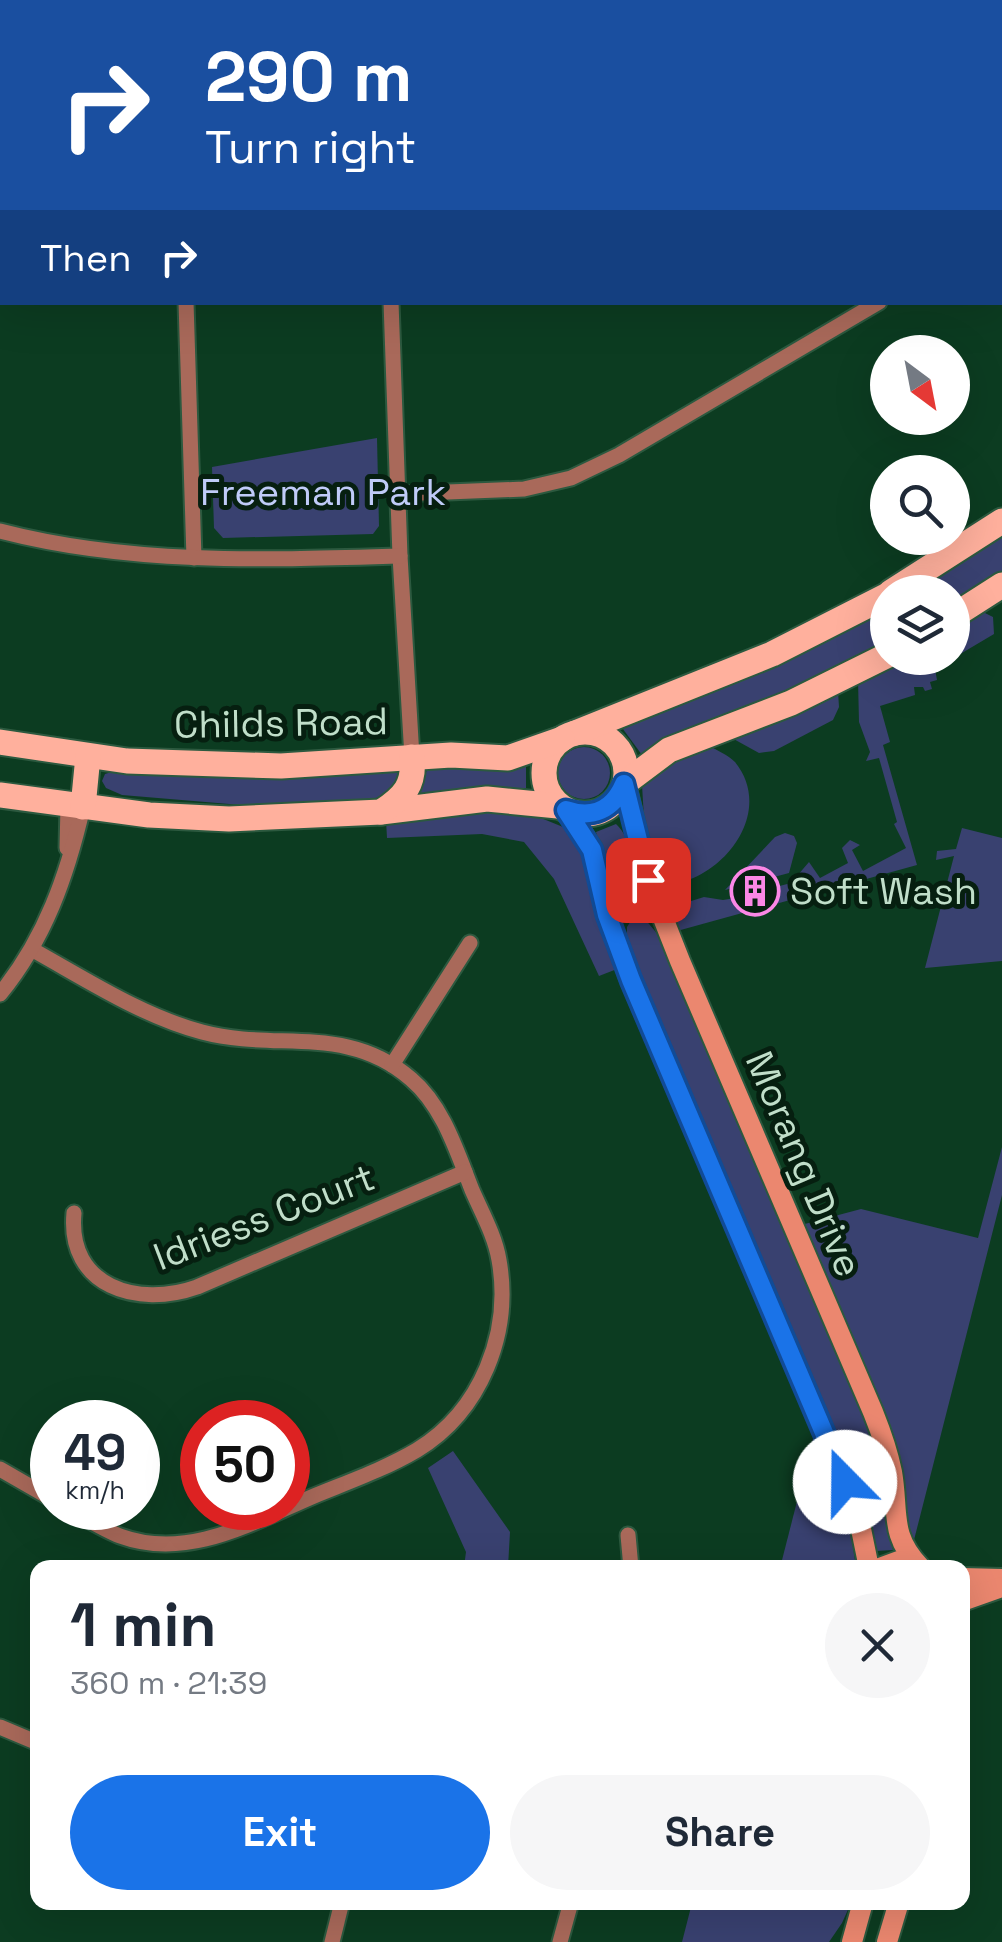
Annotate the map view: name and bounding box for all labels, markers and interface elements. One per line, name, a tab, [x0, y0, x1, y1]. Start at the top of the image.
text: 290 m	[205, 32, 412, 121]
icon: right	[40, 40, 170, 170]
text: Turn right	[205, 119, 416, 176]
icon: right	[151, 230, 206, 285]
text: Then	[40, 234, 131, 282]
north arrow	[870, 335, 970, 435]
map controls	[870, 335, 970, 675]
button: search	[870, 455, 970, 555]
park label: Freeman Park	[200, 468, 446, 516]
button: layers	[870, 575, 970, 675]
street label: Childs Road	[174, 697, 388, 749]
pin	[606, 838, 691, 923]
icon: arrive	[621, 853, 676, 908]
building icon: Soft Wash	[729, 865, 781, 917]
place label: Soft Wash	[790, 867, 977, 915]
street label: Morang Drive	[735, 1044, 873, 1284]
street label: Idriess Court	[147, 1153, 381, 1281]
speed limit sign: 50	[180, 1400, 310, 1530]
text: 49	[64, 1421, 126, 1485]
position arrow	[793, 1430, 897, 1534]
text: km/h	[65, 1474, 125, 1506]
text: 1 min	[70, 1587, 217, 1664]
button: close	[825, 1593, 930, 1698]
text: 360 m · 21:39	[70, 1663, 267, 1703]
button: Exit	[70, 1775, 490, 1890]
button: Share	[510, 1775, 930, 1890]

